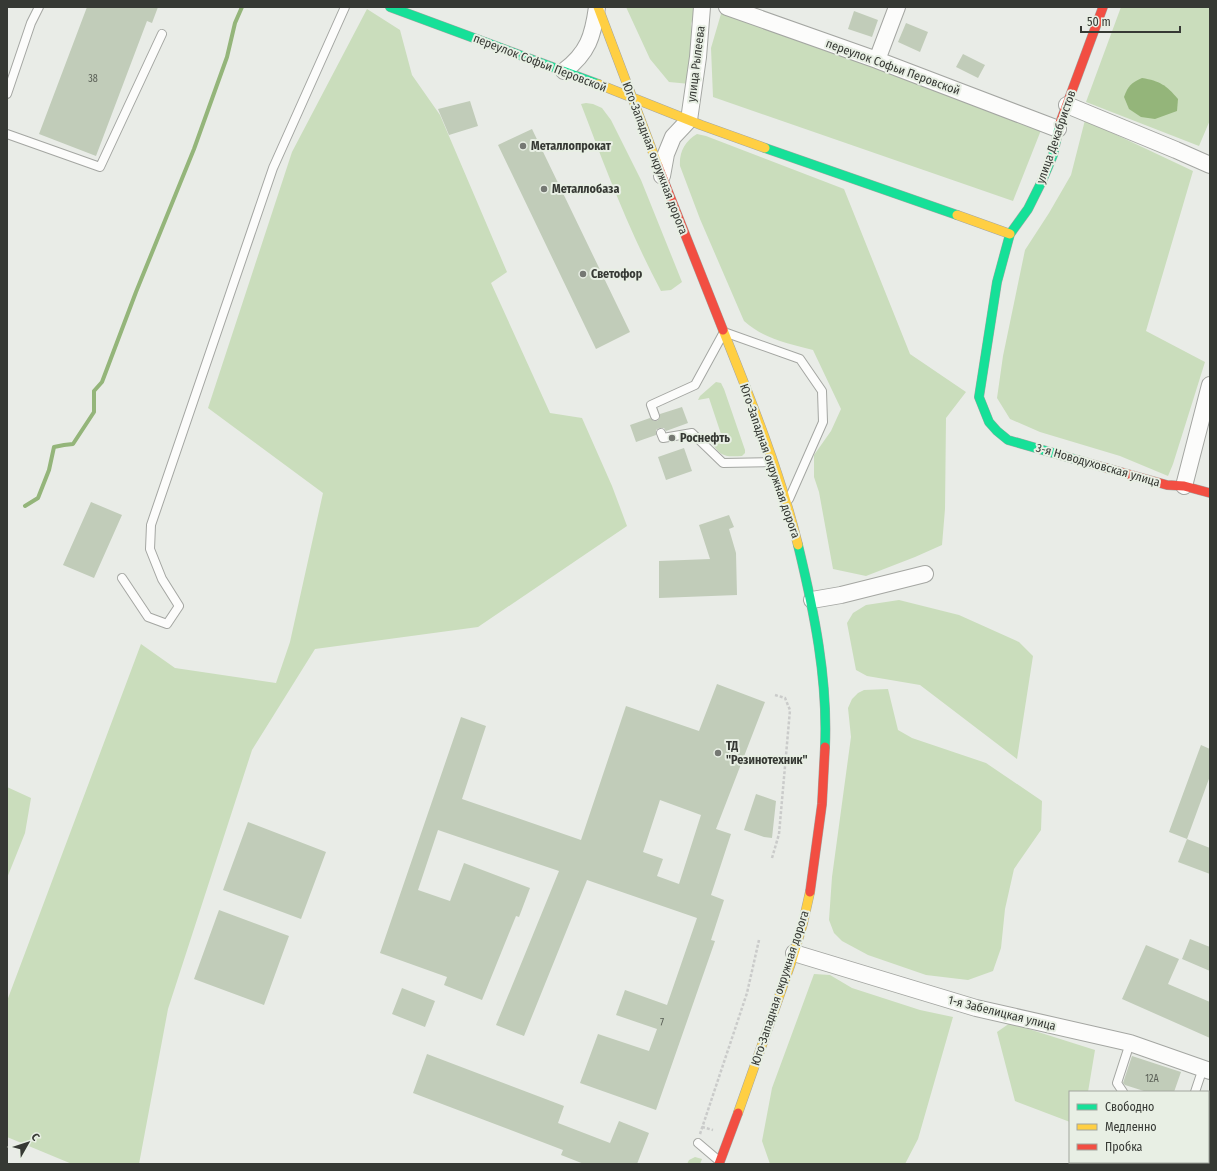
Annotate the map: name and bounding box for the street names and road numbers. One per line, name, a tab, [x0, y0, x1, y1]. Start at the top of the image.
street label: улица Рылеева	[684, 25, 708, 103]
street label: переулок Софьи Перовской	[471, 31, 609, 95]
street label: переулок Софьи Перовской	[824, 36, 962, 98]
street label: Юго-Западная окружная дорога	[619, 80, 691, 236]
street label: улица Декабристов	[1033, 88, 1079, 186]
street label: Юго-Западная окружная дорога	[737, 382, 803, 540]
street label: 3-я Новодуховская улица	[1034, 441, 1162, 489]
street label: Юго-Западная окружная дорога	[748, 909, 812, 1067]
street label: 1-я Забелицкая улица	[947, 993, 1057, 1033]

